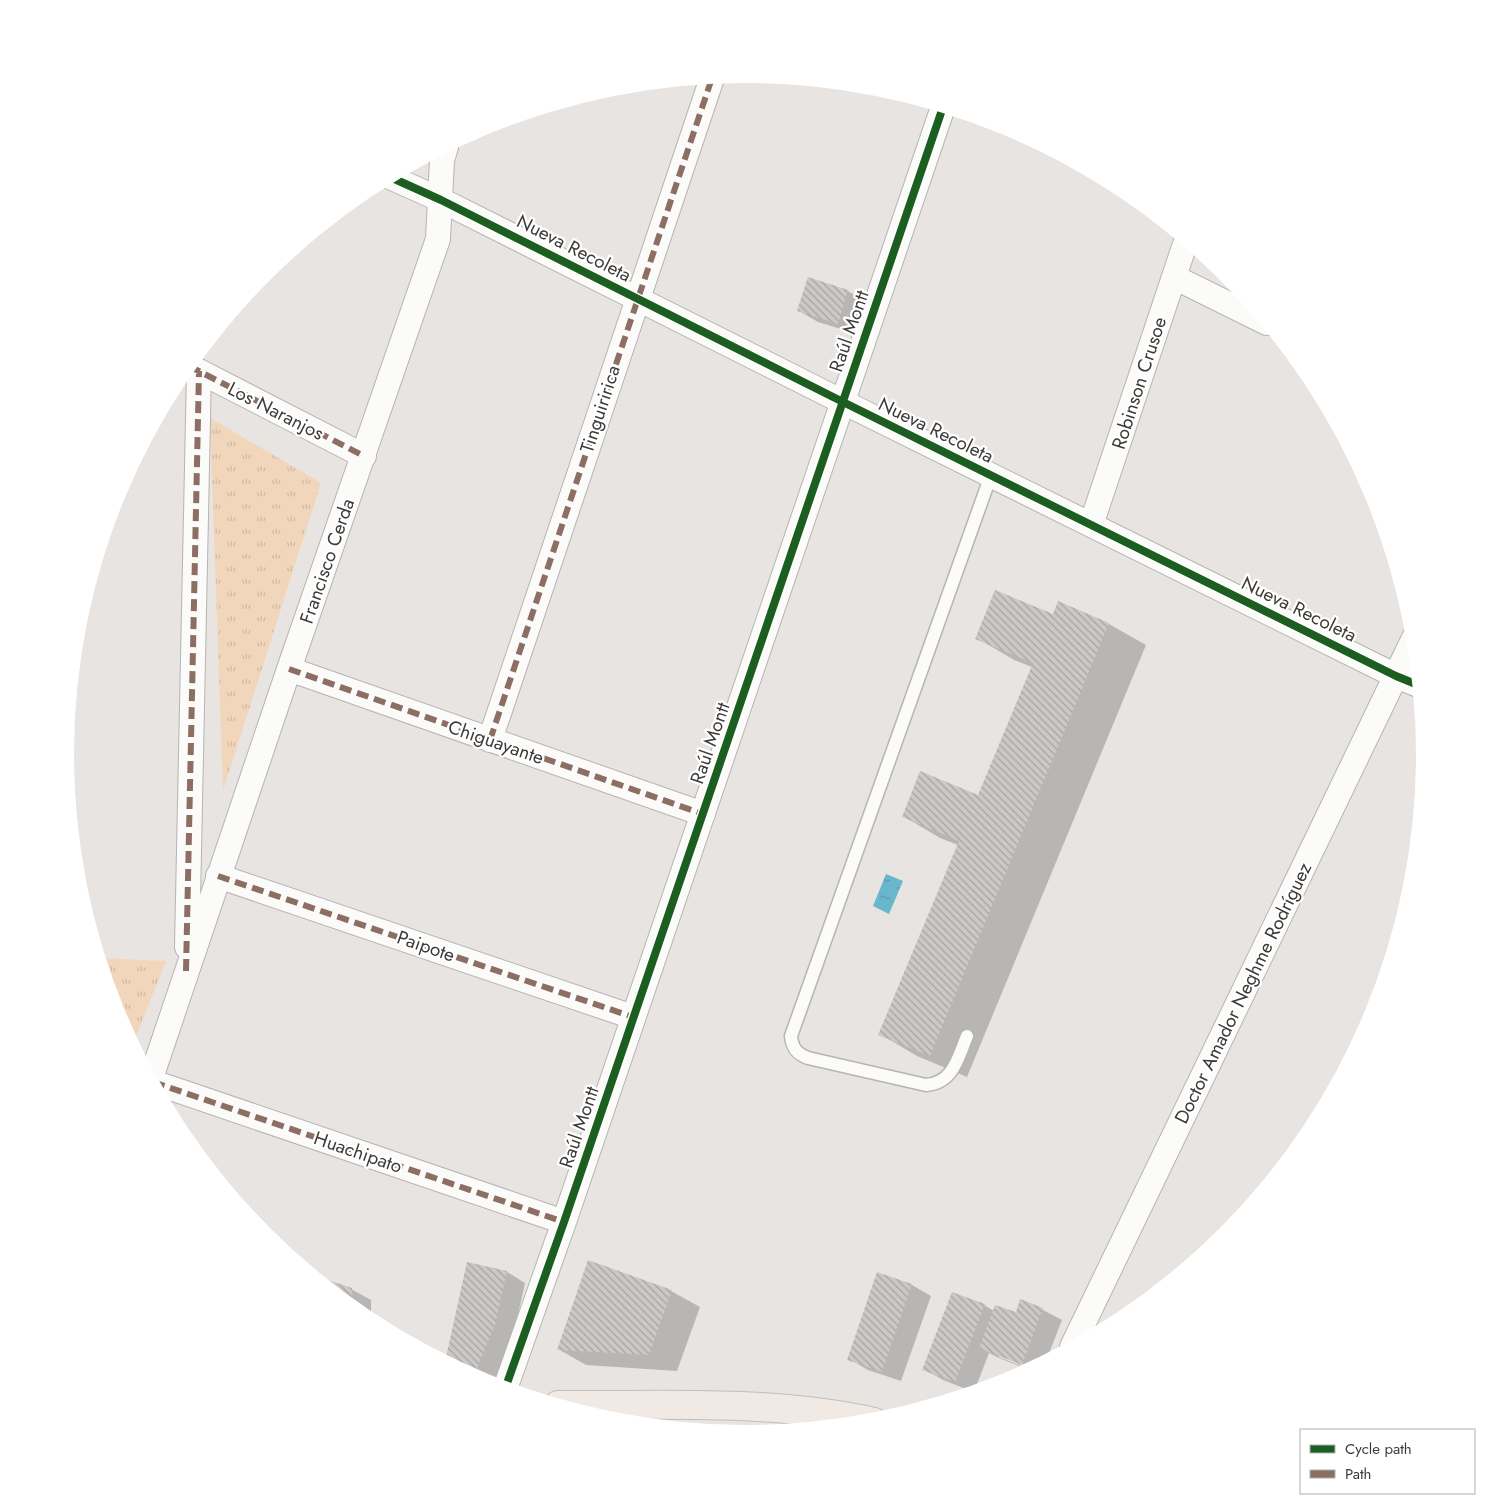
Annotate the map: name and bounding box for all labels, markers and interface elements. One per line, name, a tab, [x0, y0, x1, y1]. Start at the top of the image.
street label: Nueva Recoleta	[512, 208, 636, 288]
street label: Raúl Montt	[822, 286, 876, 375]
street label: Robinson Crusoe	[1105, 313, 1173, 453]
street label: Tinguiririca	[573, 362, 627, 456]
street label: Los Naranjos	[223, 375, 329, 447]
street label: Nueva Recoleta	[874, 390, 998, 470]
street label: Francisco Cerda	[293, 495, 361, 627]
street label: Nueva Recoleta	[1237, 569, 1361, 649]
street label: Raúl Montt	[683, 698, 737, 787]
street label: Chiguayante	[445, 713, 548, 771]
street label: Doctor Amador Neghme Rodríguez	[1168, 858, 1318, 1128]
street label: Paipote	[393, 924, 459, 969]
street label: Raúl Montt	[552, 1082, 606, 1171]
street label: Huachipato	[310, 1124, 406, 1180]
legend	[1300, 1429, 1475, 1494]
text: Cycle path	[1345, 1438, 1412, 1460]
text: Path	[1345, 1463, 1371, 1485]

